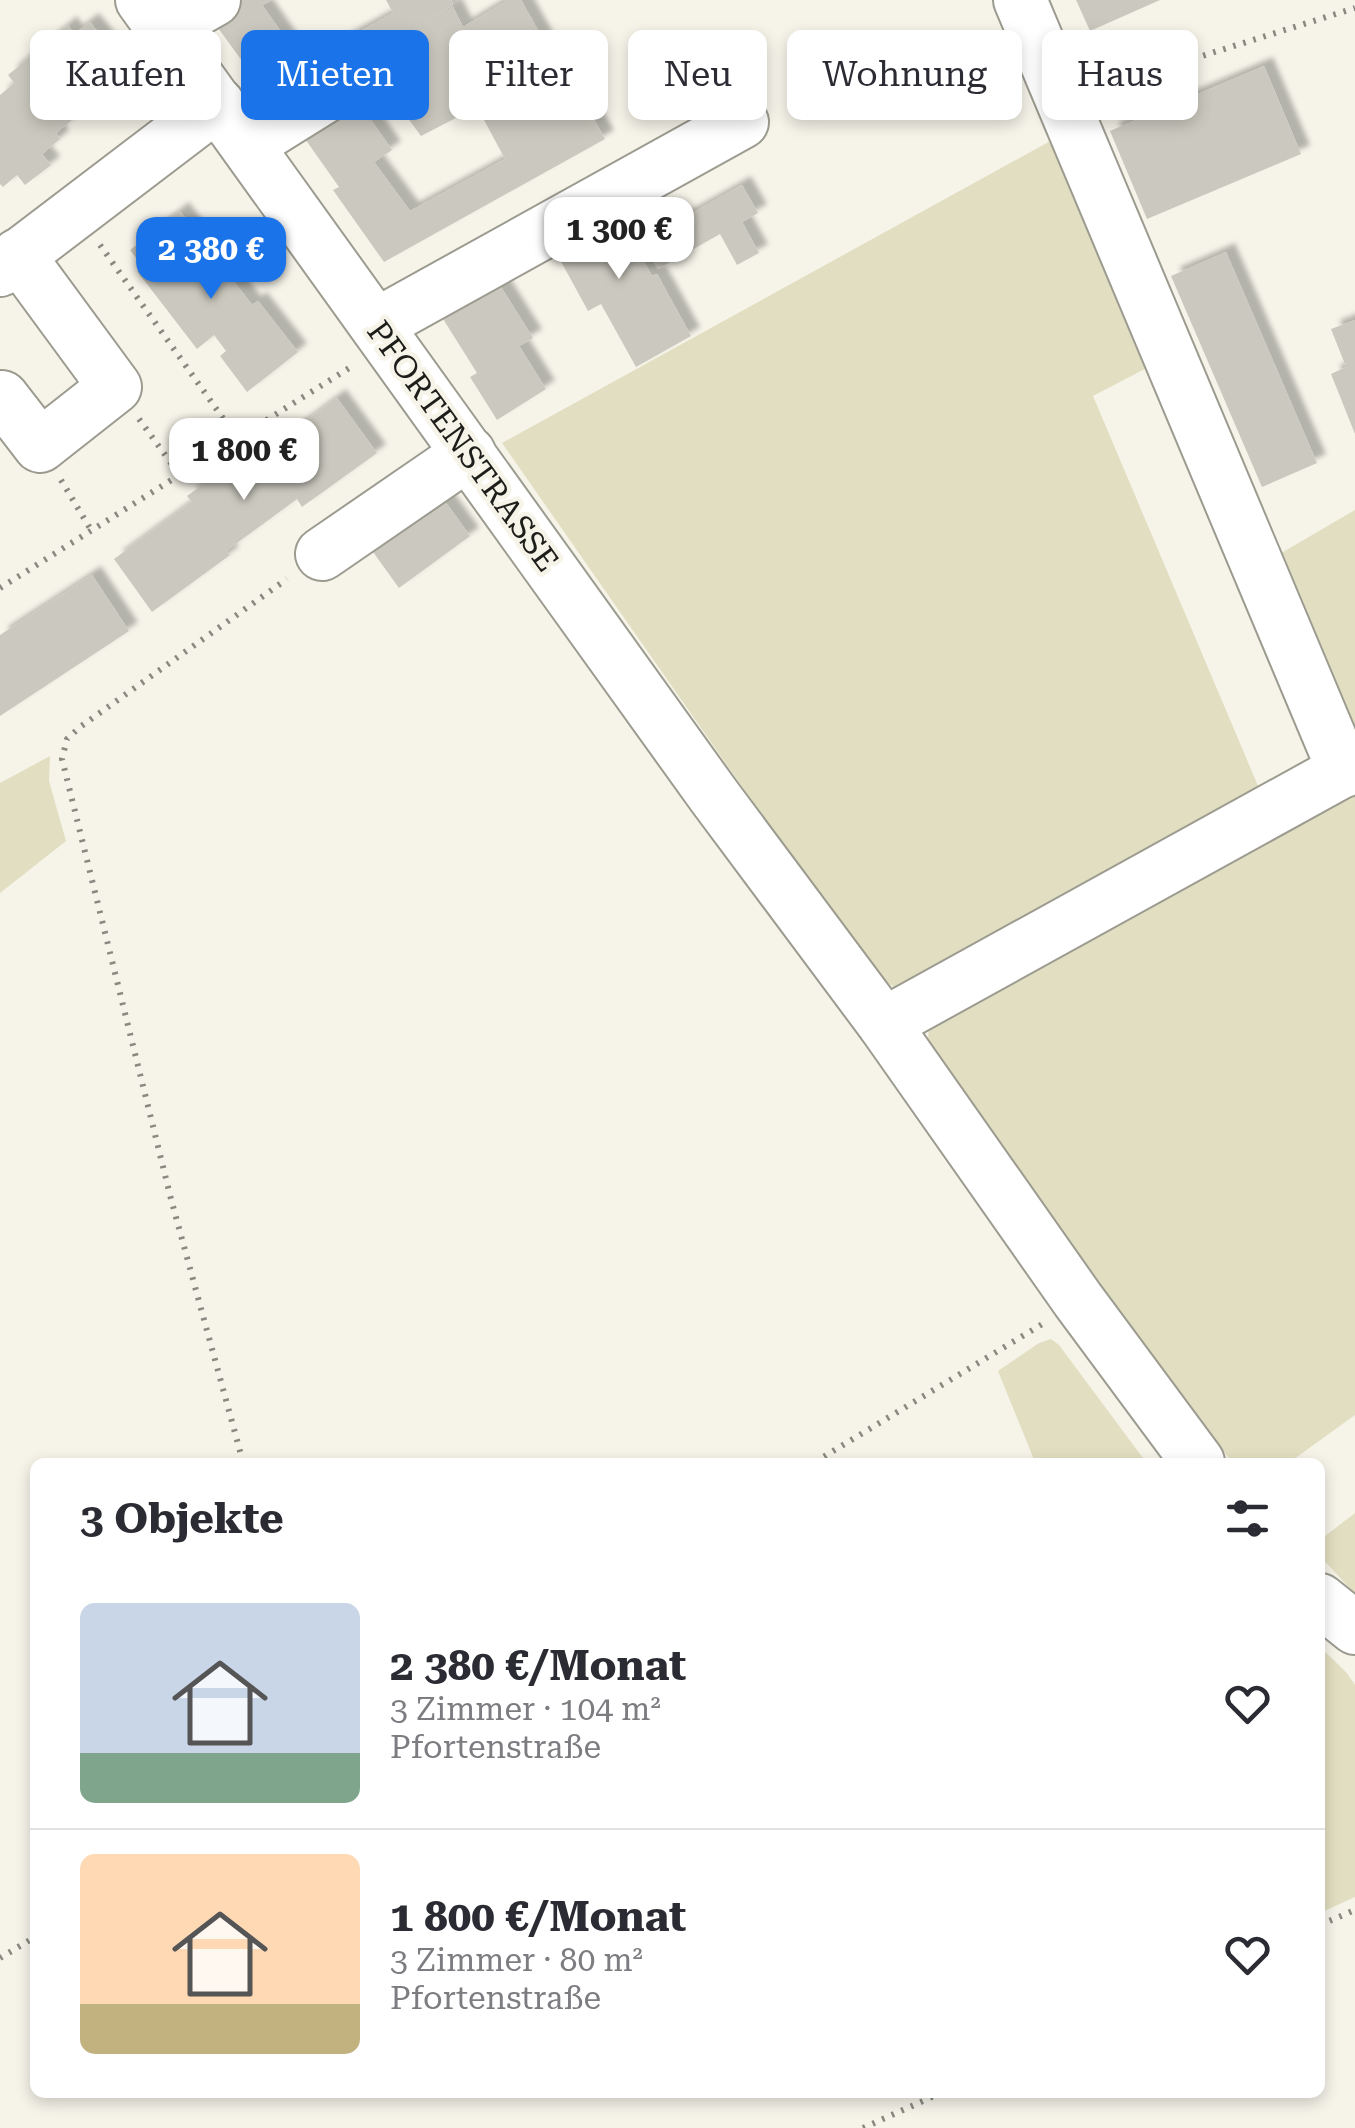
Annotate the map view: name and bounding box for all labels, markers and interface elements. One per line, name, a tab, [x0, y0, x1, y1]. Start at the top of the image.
chip: Kaufen	[30, 30, 221, 120]
chip: Mieten	[241, 30, 429, 120]
chip: Filter	[449, 30, 608, 120]
chip: Neu	[628, 30, 767, 120]
chip: Wohnung	[787, 30, 1022, 120]
chip: Haus	[1042, 30, 1198, 120]
pin: 1 300 €	[527, 197, 711, 282]
text: 1 300 €	[566, 210, 672, 248]
pin: 2 380 €	[119, 217, 303, 302]
text: 2 380 €	[158, 230, 264, 268]
street label: PFORTENSTRASSE	[359, 313, 567, 579]
pin: 1 800 €	[152, 418, 336, 503]
text: 1 800 €	[191, 431, 297, 469]
icon: filters	[1220, 1491, 1275, 1546]
text: 3 Objekte	[80, 1494, 284, 1543]
text: 2 380 €/Monat	[390, 1641, 686, 1690]
icon: home	[160, 1643, 280, 1763]
icon: heart	[1220, 1676, 1275, 1731]
text: 3 Zimmer · 104 m²	[390, 1690, 661, 1728]
text: Pfortenstraße	[390, 1728, 601, 1766]
text: 1 800 €/Monat	[390, 1892, 686, 1941]
icon: home	[160, 1894, 280, 2014]
icon: heart	[1220, 1927, 1275, 1982]
text: 3 Zimmer · 80 m²	[390, 1941, 643, 1979]
text: Pfortenstraße	[390, 1979, 601, 2017]

